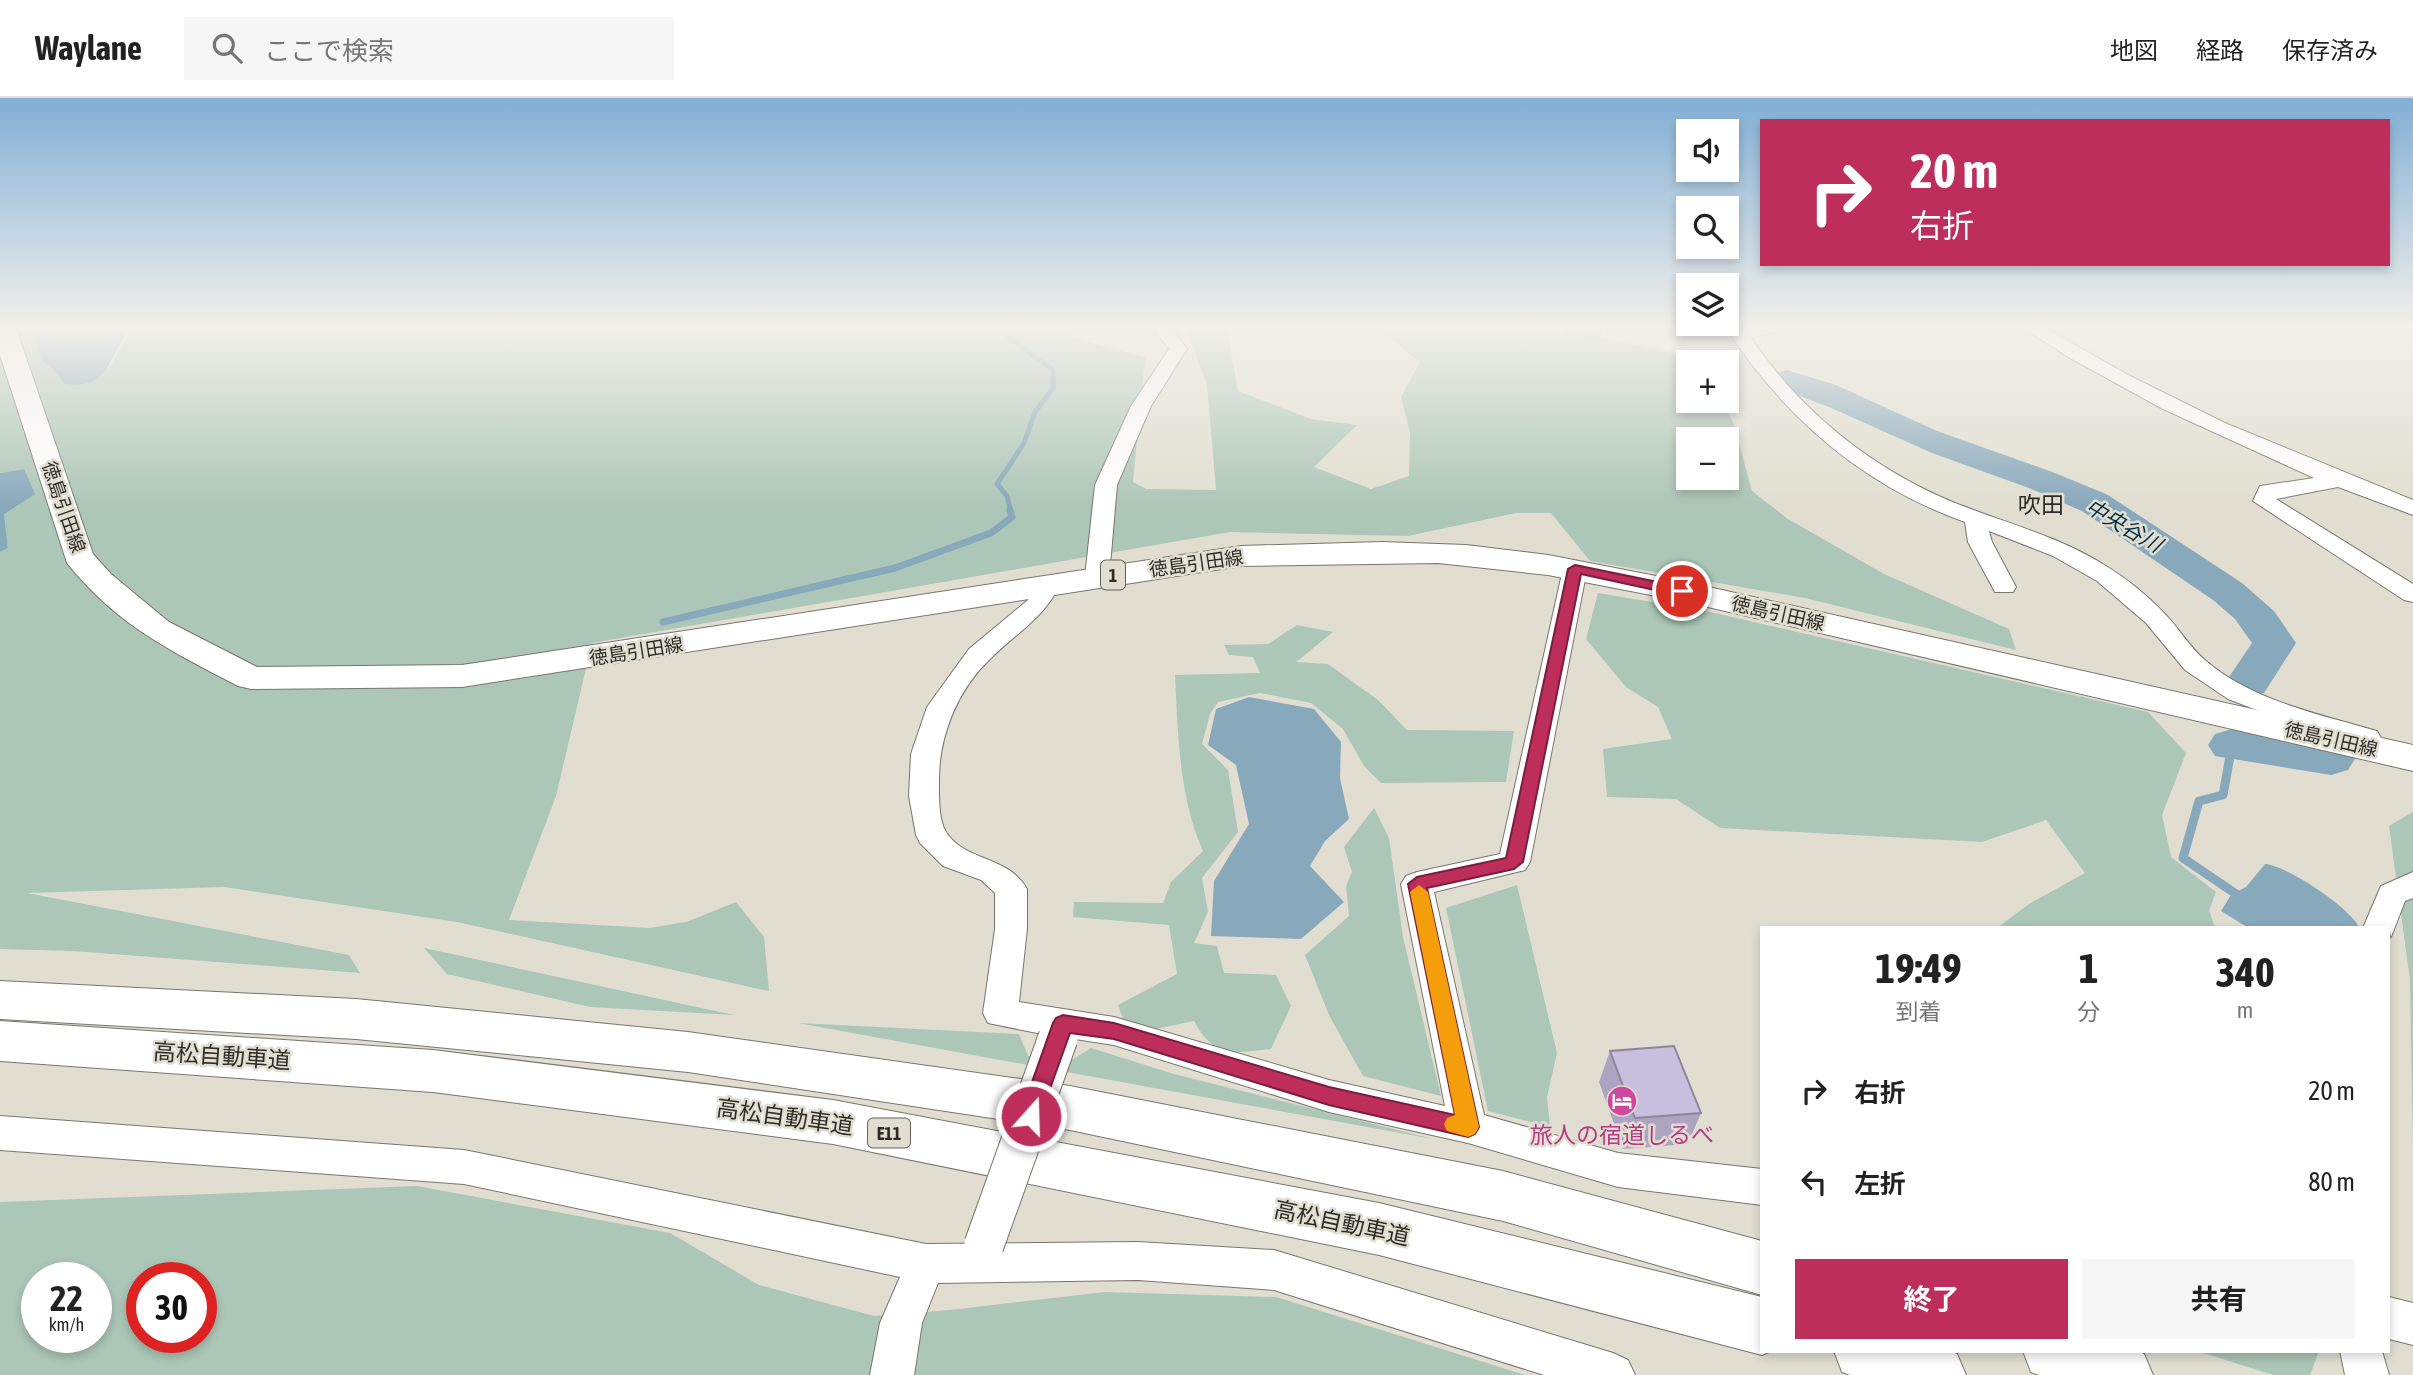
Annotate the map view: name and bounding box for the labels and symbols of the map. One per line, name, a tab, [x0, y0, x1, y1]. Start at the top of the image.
street label: 徳島引田線	[38, 458, 90, 556]
district label: 吹田	[2018, 492, 2064, 518]
water label: 中央谷川	[2082, 494, 2168, 557]
street label: 徳島引田線	[1147, 545, 1245, 581]
road number: 1	[1101, 560, 1125, 589]
pin	[1652, 561, 1712, 621]
street label: 徳島引田線	[1729, 592, 1827, 634]
street label: 徳島引田線	[587, 633, 685, 669]
street label: 徳島引田線	[2282, 718, 2380, 760]
street label: 高松自動車道	[152, 1038, 292, 1074]
position arrow	[994, 1079, 1068, 1153]
hotel icon: 旅人の宿道しるべ	[1605, 1084, 1639, 1118]
street label: 高松自動車道	[715, 1095, 855, 1139]
road number: E11	[868, 1118, 910, 1148]
place label: 旅人の宿道しるべ	[1530, 1122, 1714, 1148]
street label: 高松自動車道	[1272, 1196, 1412, 1250]
speed limit sign: 30	[126, 1262, 217, 1353]

